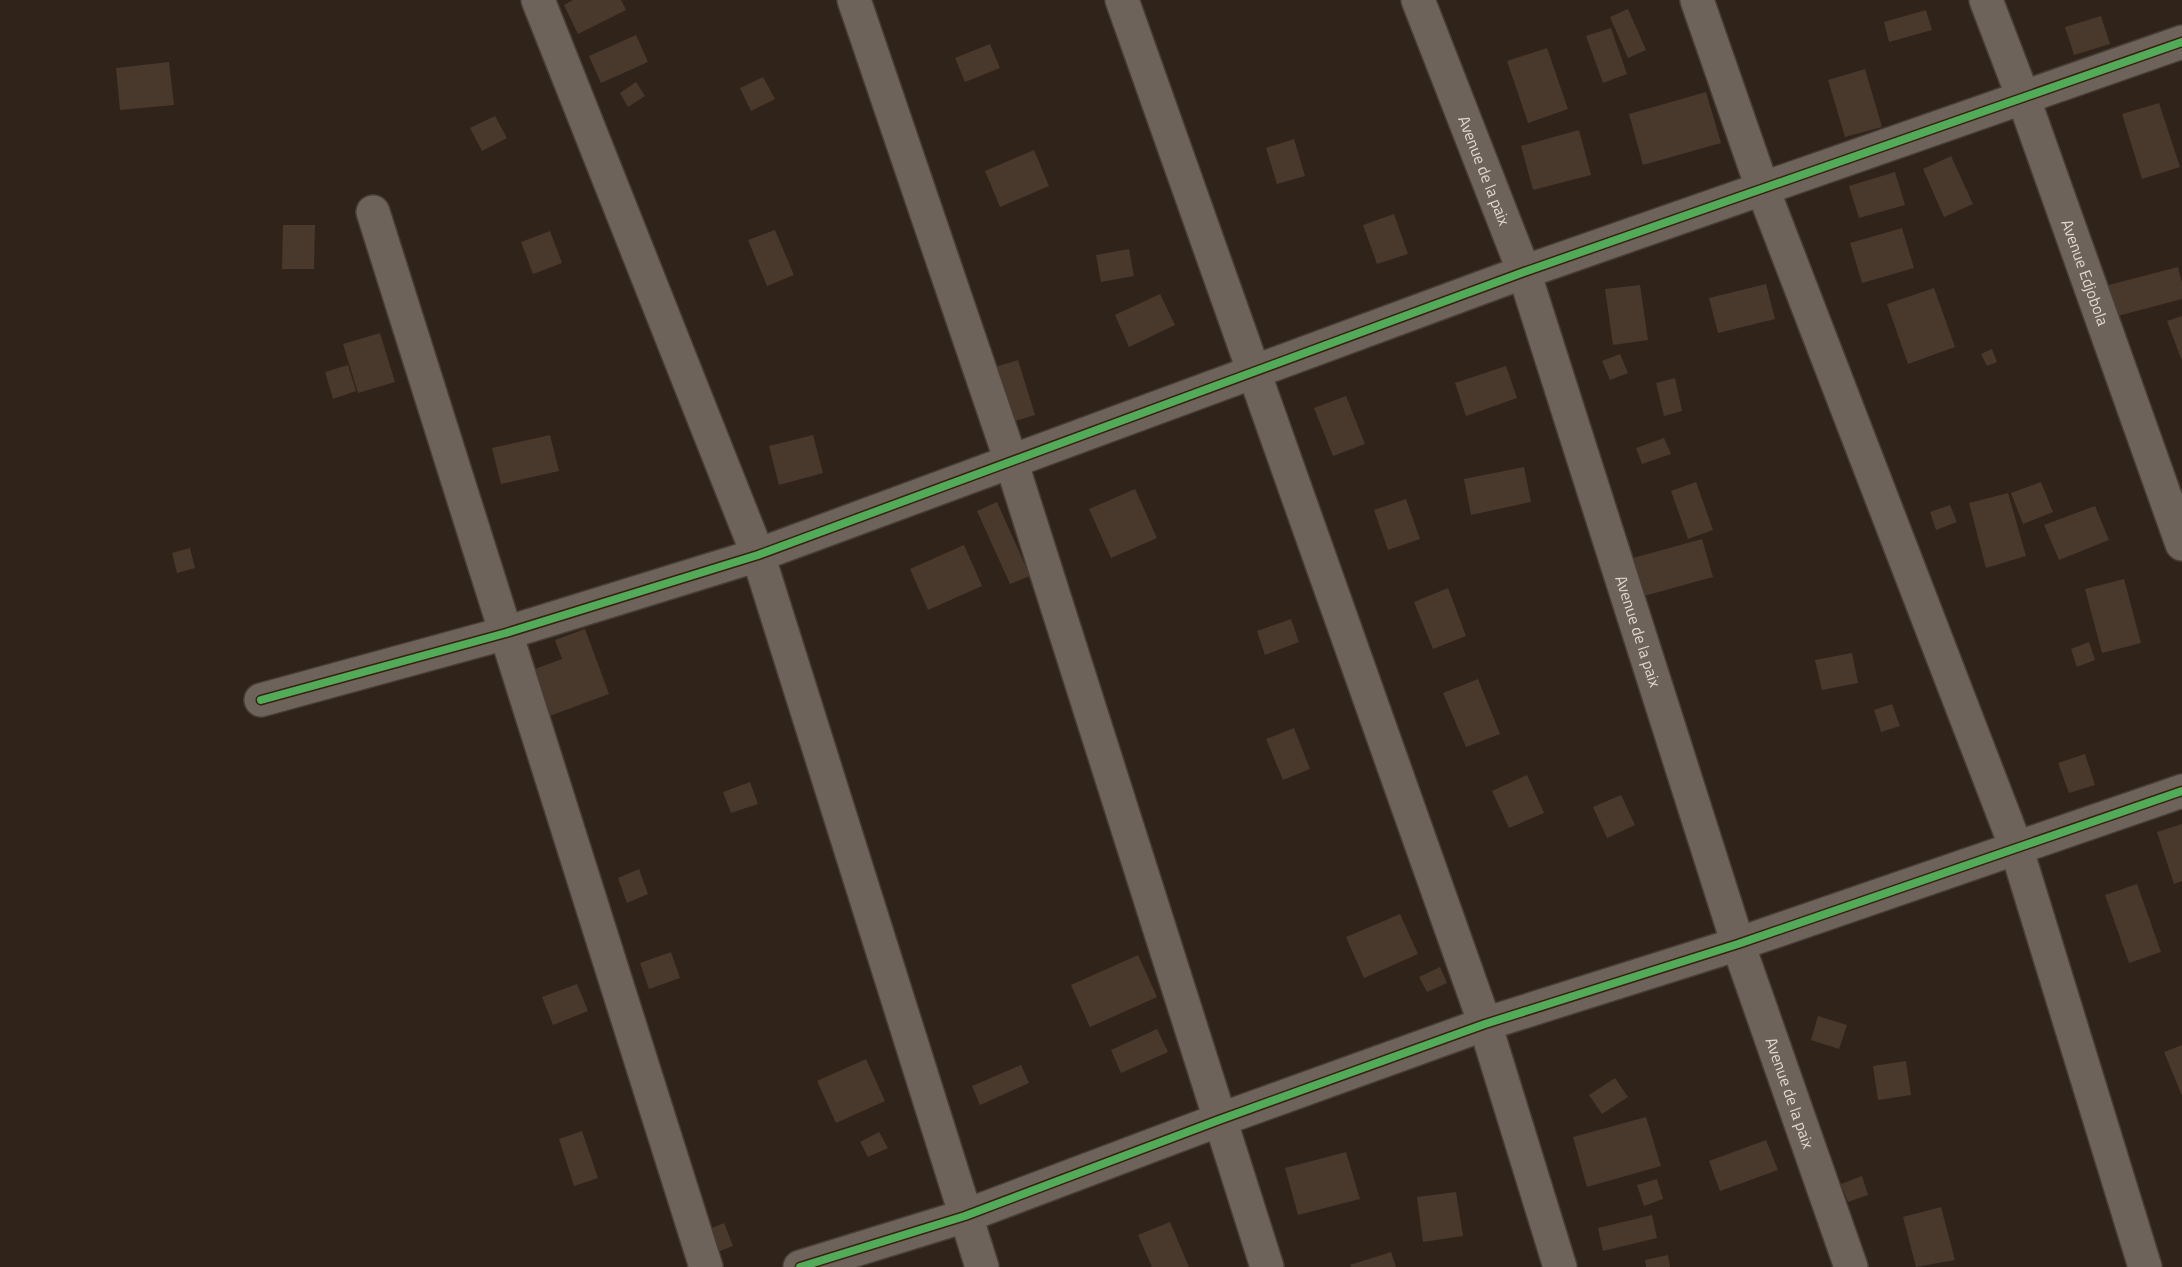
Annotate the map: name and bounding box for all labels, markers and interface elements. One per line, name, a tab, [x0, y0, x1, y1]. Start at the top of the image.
street label: Avenue de la paix	[1452, 112, 1517, 229]
street label: Avenue Edjobola	[2055, 216, 2115, 329]
street label: Avenue de la paix	[1609, 572, 1667, 690]
street label: Avenue de la paix	[1760, 1034, 1821, 1152]

